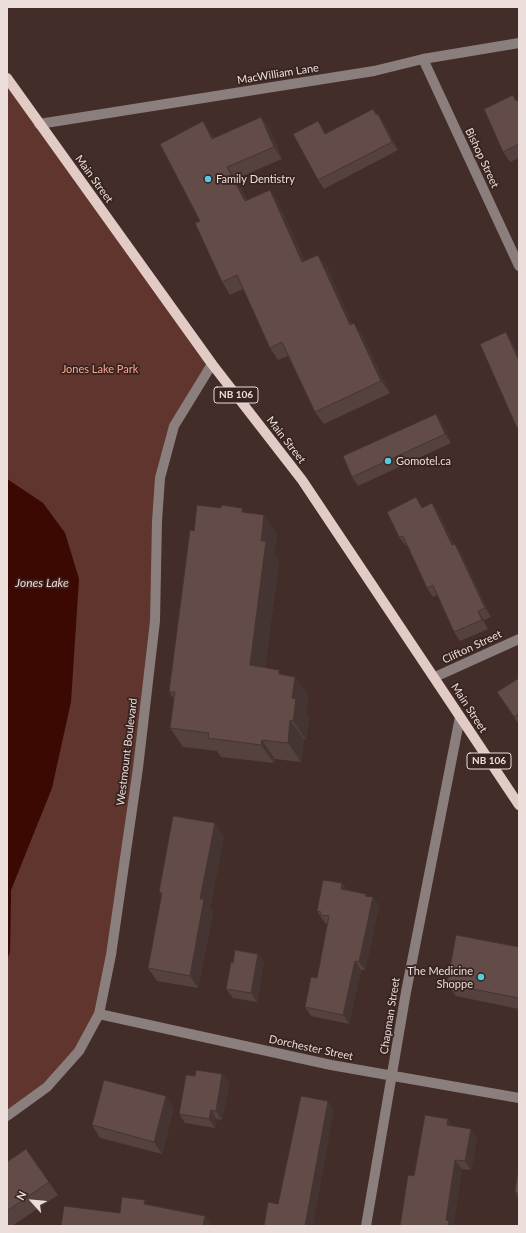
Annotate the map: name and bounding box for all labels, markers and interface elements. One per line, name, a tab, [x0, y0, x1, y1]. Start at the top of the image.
street label: MacWilliam Lane	[236, 61, 320, 87]
street label: Bishop Street	[462, 126, 502, 190]
street label: Main Street	[72, 152, 116, 206]
place label: Family Dentistry	[216, 172, 295, 186]
marker: Family Dentistry	[203, 174, 213, 184]
park label: Jones Lake Park	[62, 362, 138, 376]
road number: NB 106	[214, 387, 258, 403]
street label: Main Street	[264, 414, 308, 466]
place label: Gomotel.ca	[396, 454, 451, 468]
marker: Gomotel.ca	[383, 456, 393, 466]
water label: Jones Lake	[15, 576, 69, 590]
street label: Clifton Street	[440, 627, 504, 667]
street label: Main Street	[448, 681, 490, 735]
street label: Westmount Boulevard	[114, 698, 140, 806]
road number: NB 106	[467, 753, 511, 769]
place label: The Medicine Shoppe	[407, 964, 473, 990]
marker: The Medicine Shoppe	[476, 972, 486, 982]
street label: Chapman Street	[377, 977, 403, 1055]
street label: Dorchester Street	[268, 1033, 354, 1063]
north arrow	[12, 1181, 52, 1221]
text: N	[13, 1189, 29, 1202]

